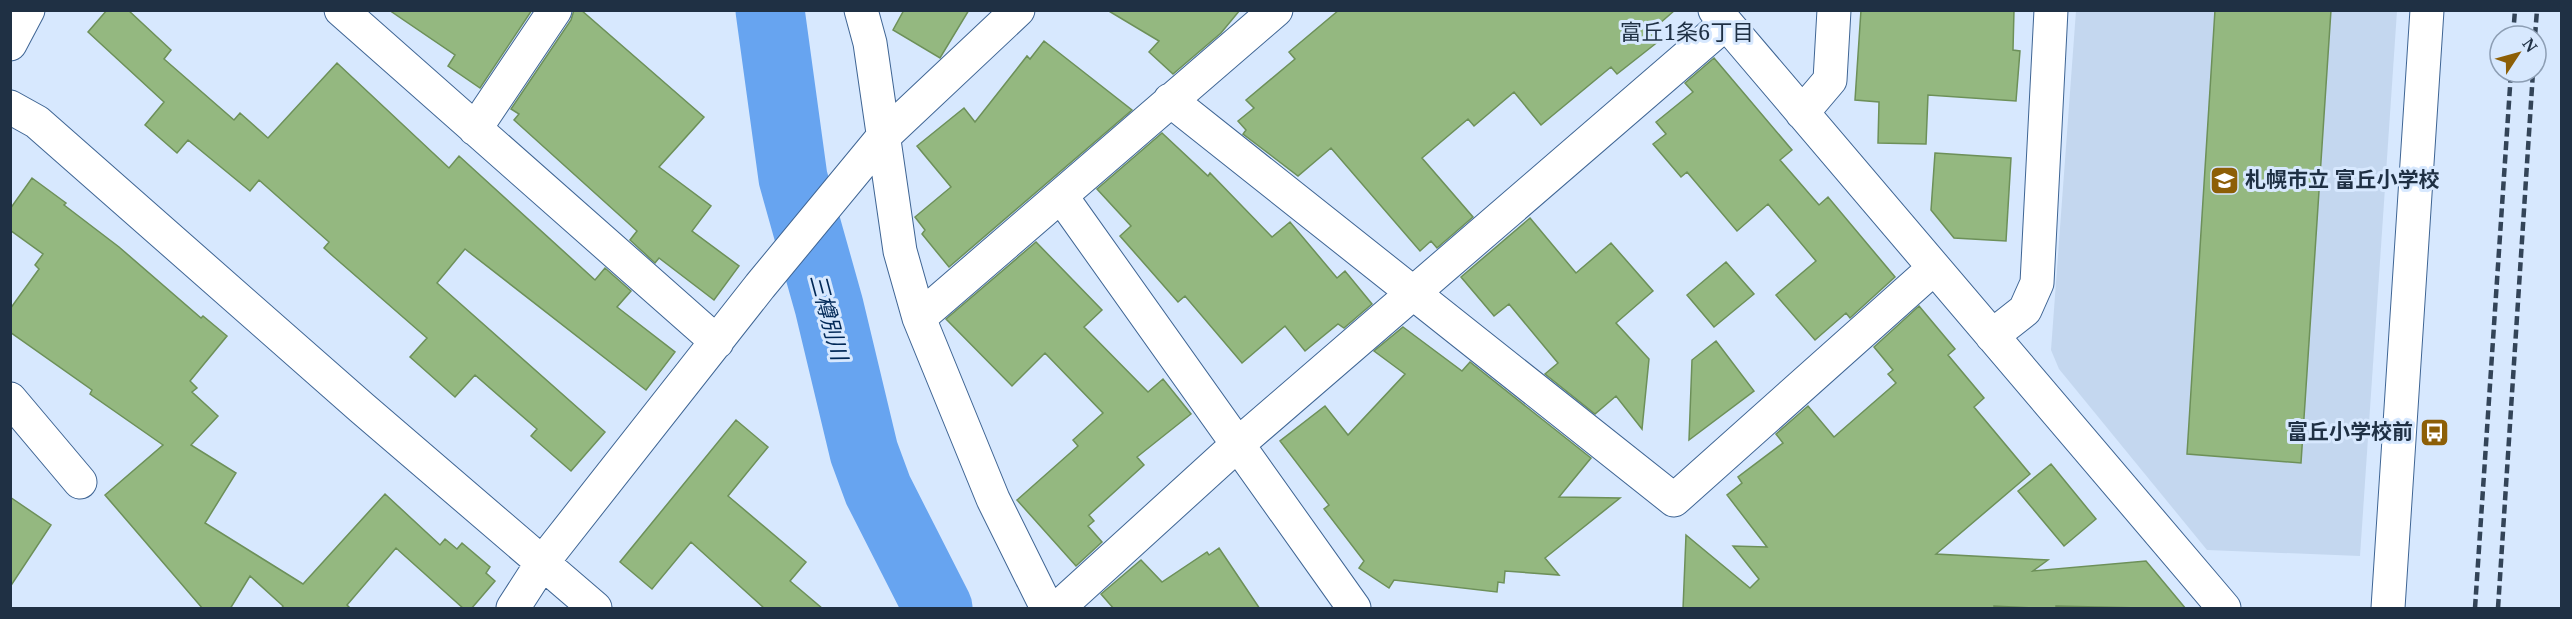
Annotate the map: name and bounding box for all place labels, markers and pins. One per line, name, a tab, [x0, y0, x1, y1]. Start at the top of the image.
school or university icon: 札幌市立 富丘小学校	[2208, 164, 2240, 196]
place label: 札幌市立 富丘小学校	[2245, 165, 2439, 193]
bus stop icon: 富丘小学校前	[2418, 416, 2450, 448]
place label: 富丘小学校前	[2287, 417, 2413, 445]

